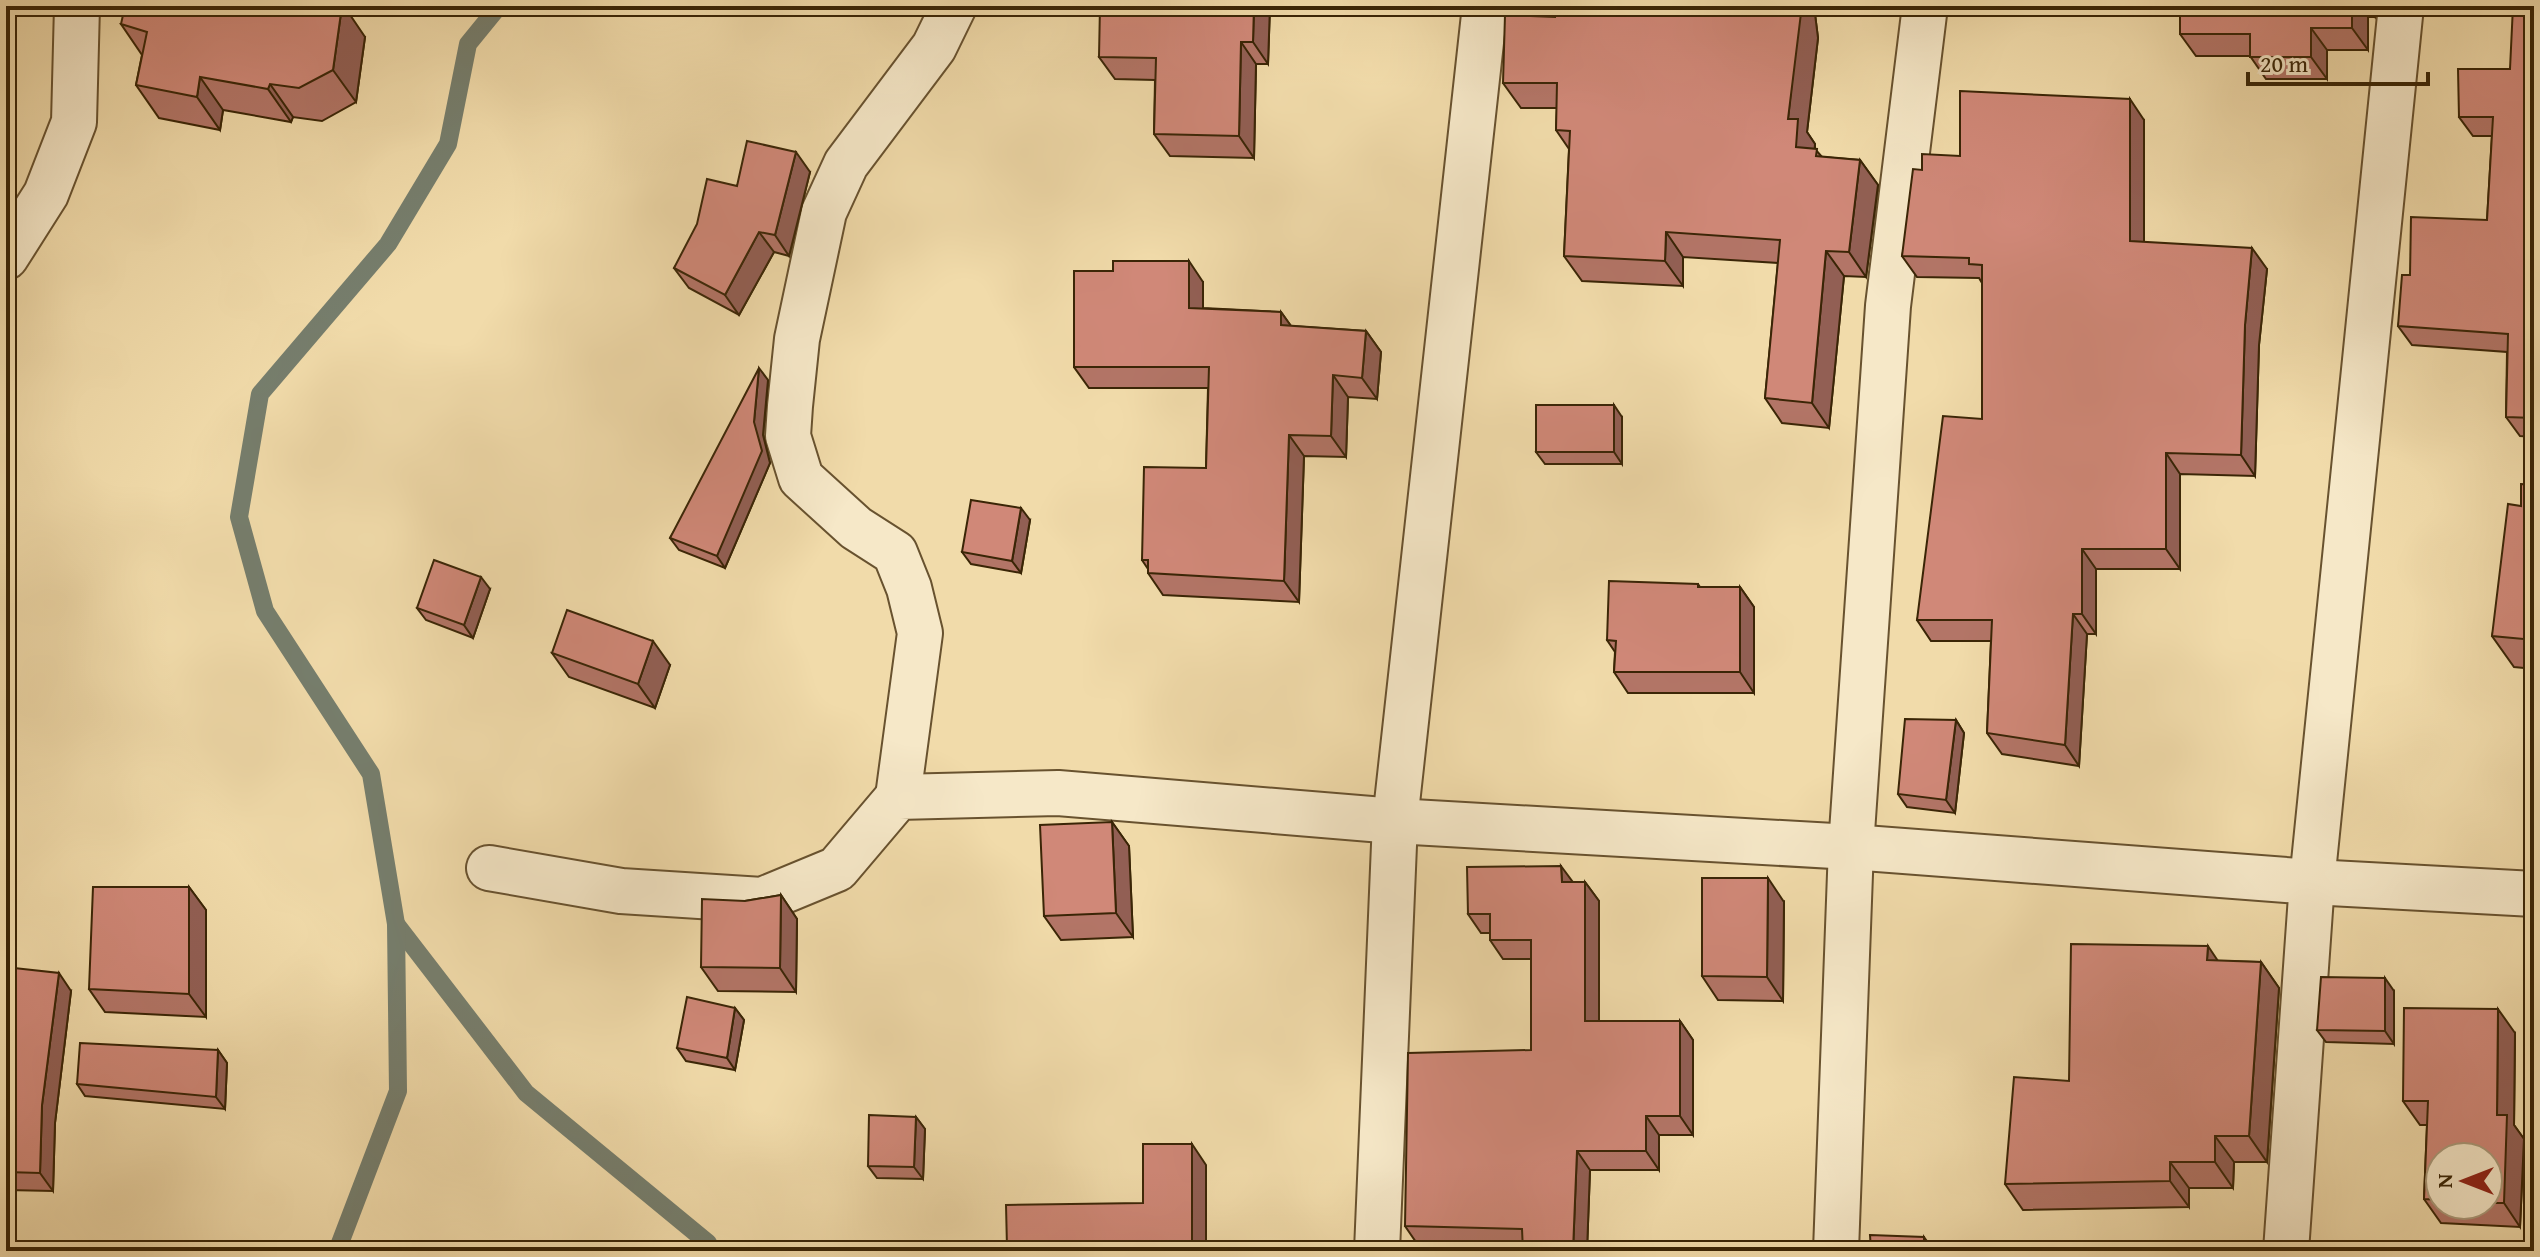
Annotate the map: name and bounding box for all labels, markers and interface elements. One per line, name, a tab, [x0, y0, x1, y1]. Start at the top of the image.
scale bar	[2248, 36, 2428, 86]
text: 20 m	[2260, 46, 2308, 81]
north arrow	[2424, 1141, 2504, 1221]
text: N	[2428, 1173, 2460, 1188]

